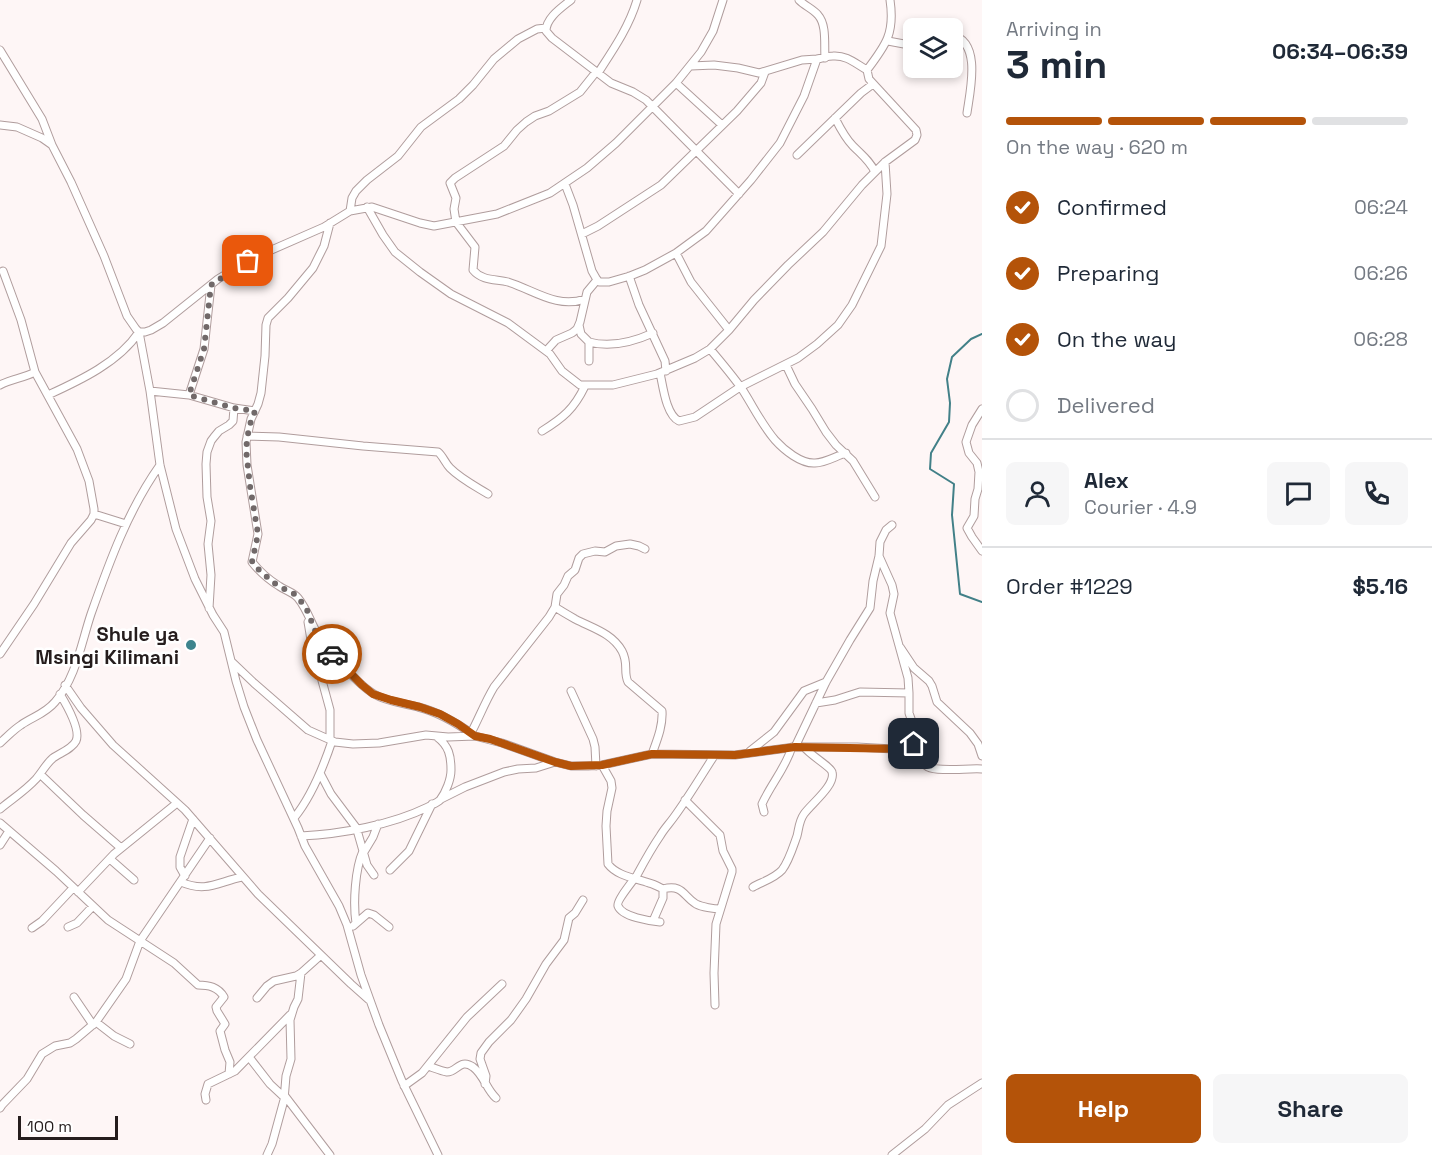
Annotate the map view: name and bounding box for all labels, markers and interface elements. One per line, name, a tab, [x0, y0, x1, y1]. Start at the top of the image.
text: Arriving in	[1006, 16, 1102, 42]
map controls	[903, 18, 963, 78]
button: layers	[903, 18, 963, 78]
text: 06:34–06:39	[1272, 37, 1408, 65]
text: 3 min	[1006, 40, 1107, 89]
text: On the way · 620 m	[1006, 134, 1188, 160]
icon: check	[1006, 191, 1039, 224]
text: Confirmed	[1057, 193, 1167, 221]
text: 06:24	[1354, 194, 1408, 220]
pin	[222, 235, 273, 286]
icon: bag	[231, 244, 264, 277]
icon: check	[1006, 257, 1039, 290]
text: Preparing	[1057, 259, 1159, 287]
text: 06:26	[1354, 260, 1408, 286]
icon: check	[1006, 323, 1039, 356]
text: On the way	[1057, 325, 1176, 353]
text: 06:28	[1353, 326, 1408, 352]
text: Delivered	[1057, 391, 1155, 419]
button: person	[1006, 462, 1069, 525]
button: chat	[1267, 462, 1330, 525]
button: phone	[1345, 462, 1408, 525]
text: Alex	[1084, 466, 1129, 494]
text: Courier · 4.9	[1084, 494, 1197, 520]
text: Order #1229	[1006, 572, 1133, 600]
text: $5.16	[1353, 572, 1408, 600]
place label: Shule ya Msingi Kilimani	[35, 621, 179, 670]
courier	[302, 624, 362, 684]
marker: Shule ya Msingi Kilimani	[184, 638, 198, 652]
icon: car	[316, 638, 349, 671]
pin	[888, 718, 939, 769]
icon: home	[897, 727, 930, 760]
button: Help	[1006, 1074, 1201, 1143]
button: Share	[1213, 1074, 1408, 1143]
scale bar	[18, 1113, 118, 1140]
text: 100 m	[27, 1116, 72, 1137]

